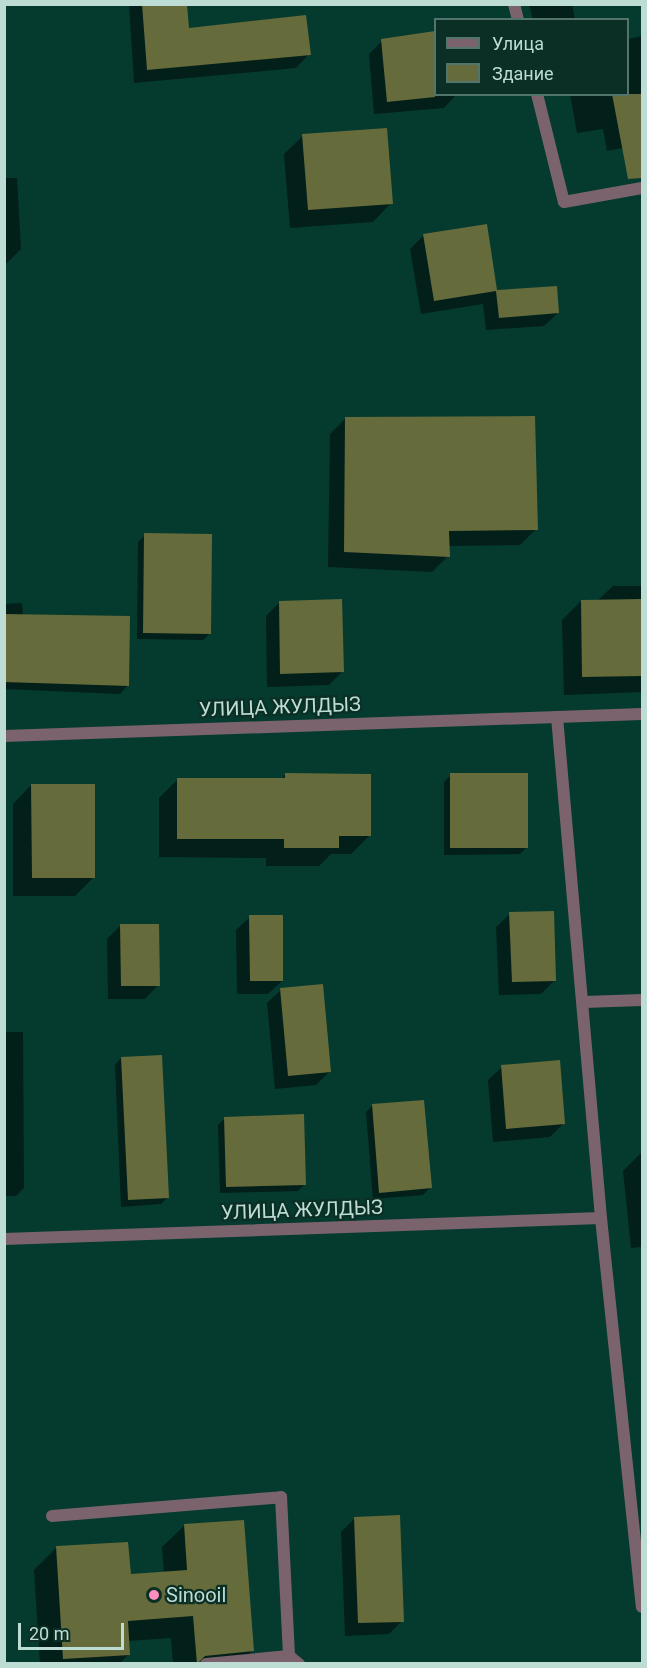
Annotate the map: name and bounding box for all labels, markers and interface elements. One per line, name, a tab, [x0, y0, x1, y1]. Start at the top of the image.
legend	[434, 18, 629, 96]
text: Улица	[492, 33, 544, 54]
text: Здание	[492, 63, 554, 84]
street label: УЛИЦА ЖУЛДЫЗ	[199, 692, 361, 722]
street label: УЛИЦА ЖУЛДЫЗ	[221, 1195, 383, 1225]
place label: Sinooil	[166, 1583, 226, 1607]
marker: Sinooil	[147, 1588, 161, 1602]
scale bar	[21, 1611, 128, 1649]
text: 20 m	[29, 1623, 69, 1644]

